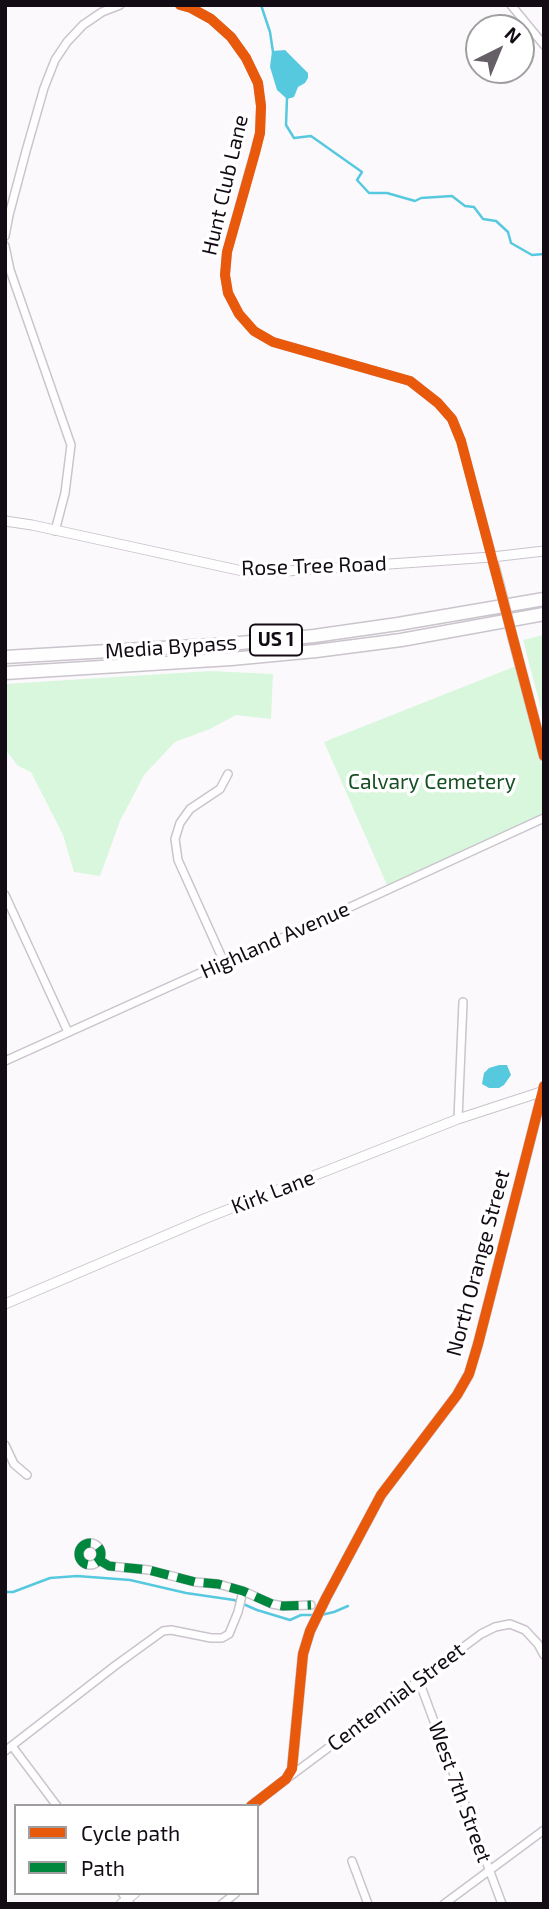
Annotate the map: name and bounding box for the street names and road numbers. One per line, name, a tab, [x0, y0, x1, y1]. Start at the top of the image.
street label: Hunt Club Lane	[197, 112, 253, 258]
street label: Rose Tree Road	[241, 551, 387, 581]
road number: US 1	[250, 624, 302, 656]
street label: Media Bypass	[104, 630, 238, 664]
street label: Highland Avenue	[197, 896, 353, 984]
street label: Kirk Lane	[228, 1165, 318, 1219]
street label: North Orange Street	[441, 1167, 515, 1359]
street label: Centennial Street	[322, 1637, 470, 1757]
street label: West 7th Street	[423, 1718, 497, 1866]

